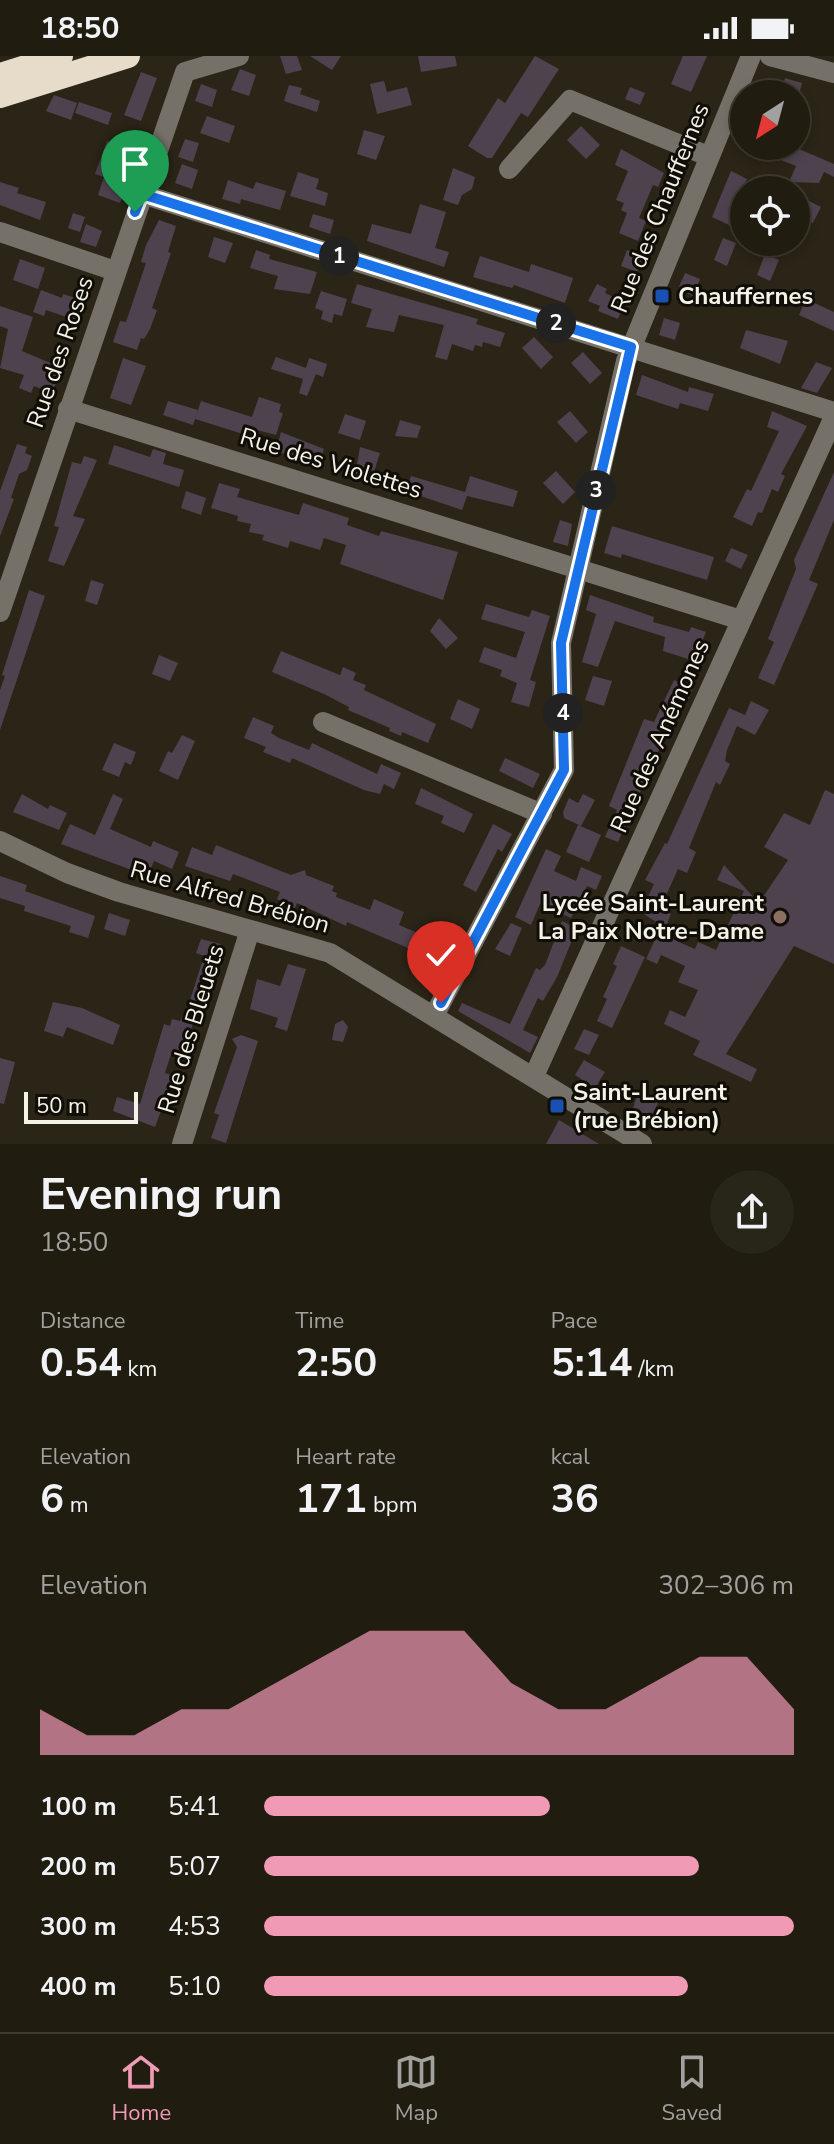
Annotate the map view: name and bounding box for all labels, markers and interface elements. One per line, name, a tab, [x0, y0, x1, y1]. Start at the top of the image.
text: 18:50	[40, 8, 119, 49]
north arrow	[730, 80, 810, 160]
map controls	[730, 80, 810, 256]
street label: Rue des Chauffernes	[603, 98, 717, 318]
pin	[101, 130, 169, 212]
icon: arrive	[113, 142, 157, 186]
button: locate	[730, 176, 810, 256]
pin: 1	[319, 236, 359, 276]
text: 1	[332, 241, 346, 271]
street label: Rue des Roses	[19, 272, 101, 432]
place label: Chauffernes	[678, 280, 813, 312]
marker: Chauffernes	[653, 287, 671, 305]
pin: 2	[536, 303, 576, 343]
text: 2	[549, 308, 563, 338]
street label: Rue des Violettes	[236, 420, 426, 506]
pin: 3	[576, 470, 616, 510]
text: 3	[589, 475, 603, 505]
street label: Rue des Anémones	[603, 634, 717, 838]
pin: 4	[543, 693, 583, 733]
text: 4	[556, 698, 570, 728]
street label: Rue Alfred Brébion	[126, 853, 334, 941]
place label: Lycée Saint-Laurent La Paix Notre-Dame	[538, 887, 765, 947]
marker: Lycée Saint-Laurent La Paix Notre-Dame	[771, 908, 789, 926]
pin	[407, 921, 475, 1003]
icon: check	[419, 933, 463, 977]
street label: Rue des Bleuets	[150, 941, 232, 1117]
place label: Saint-Laurent (rue Brébion)	[573, 1076, 728, 1136]
scale bar	[24, 1088, 138, 1124]
text: 50 m	[36, 1091, 87, 1121]
marker: Saint-Laurent (rue Brébion)	[548, 1097, 566, 1115]
text: Evening run	[40, 1165, 282, 1225]
button: share	[710, 1170, 794, 1254]
text: 18:50	[40, 1225, 108, 1260]
text: Distance	[40, 1306, 125, 1336]
text: Time	[295, 1306, 344, 1336]
text: Pace	[551, 1306, 597, 1336]
text: 0.54	[40, 1336, 122, 1390]
text: 2:50	[295, 1336, 377, 1390]
text: 5:14	[551, 1336, 633, 1390]
text: km	[122, 1354, 157, 1384]
text: /km	[633, 1354, 674, 1384]
text: Elevation	[40, 1442, 131, 1472]
text: Heart rate	[295, 1442, 396, 1472]
text: kcal	[551, 1442, 590, 1472]
text: 6	[40, 1472, 64, 1526]
text: 171	[295, 1472, 367, 1526]
text: 36	[551, 1472, 599, 1526]
text: m	[64, 1490, 89, 1520]
text: bpm	[367, 1490, 417, 1520]
text: Elevation	[40, 1568, 148, 1603]
text: 302–306 m	[658, 1568, 794, 1603]
text: 100 m	[40, 1789, 117, 1824]
text: 5:41	[168, 1789, 221, 1824]
text: 200 m	[40, 1849, 117, 1884]
text: 5:07	[168, 1849, 221, 1884]
text: 300 m	[40, 1909, 117, 1944]
text: 4:53	[168, 1909, 221, 1944]
text: 400 m	[40, 1969, 117, 2004]
text: 5:10	[168, 1969, 221, 2004]
tab: Home	[112, 2050, 171, 2128]
tab: Map	[394, 2050, 438, 2128]
tab: Saved	[662, 2050, 722, 2128]

